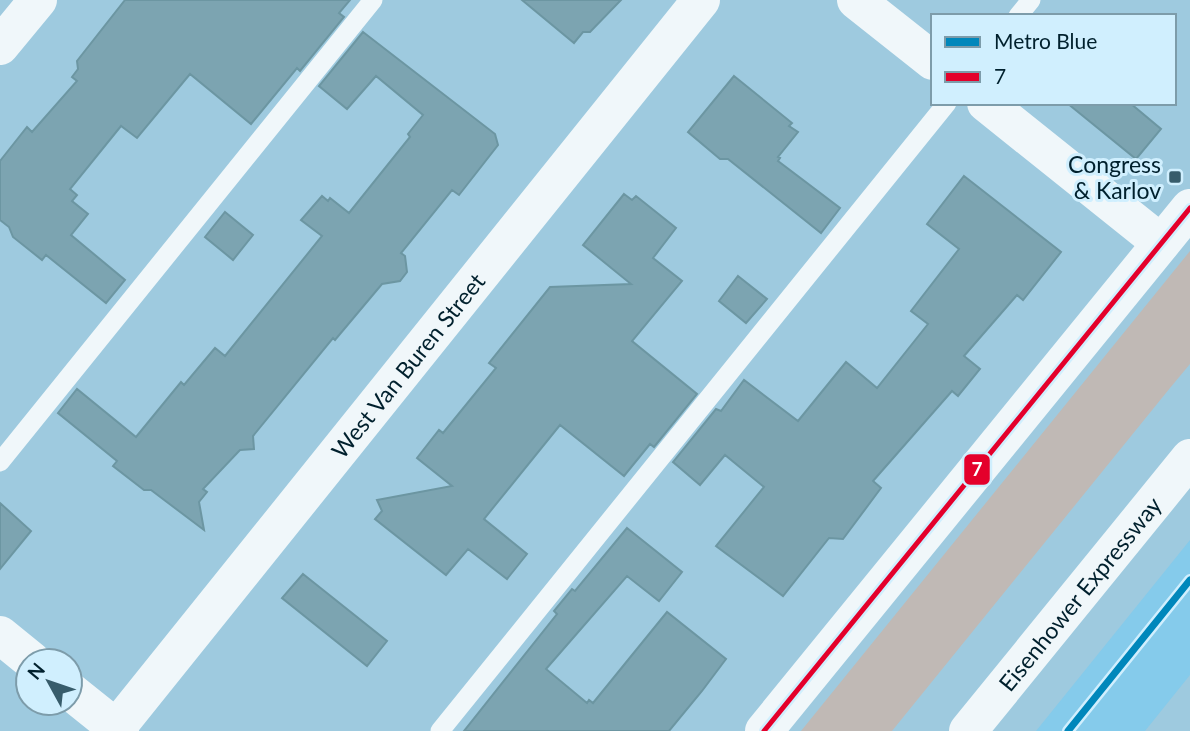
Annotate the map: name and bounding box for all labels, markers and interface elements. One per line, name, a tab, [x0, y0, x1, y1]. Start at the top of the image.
legend	[931, 14, 1176, 105]
text: Metro Blue	[994, 28, 1097, 53]
text: 7	[994, 63, 1006, 88]
place label: Congress & Karlov	[1068, 150, 1161, 204]
marker: Congress & Karlov	[1167, 169, 1183, 185]
street label: West Van Buren Street	[325, 267, 491, 463]
line badge: 7	[963, 453, 991, 486]
text: 7	[971, 457, 983, 480]
street label: Eisenhower Expressway	[992, 491, 1167, 696]
north arrow	[14, 647, 84, 717]
text: N	[22, 658, 49, 684]

